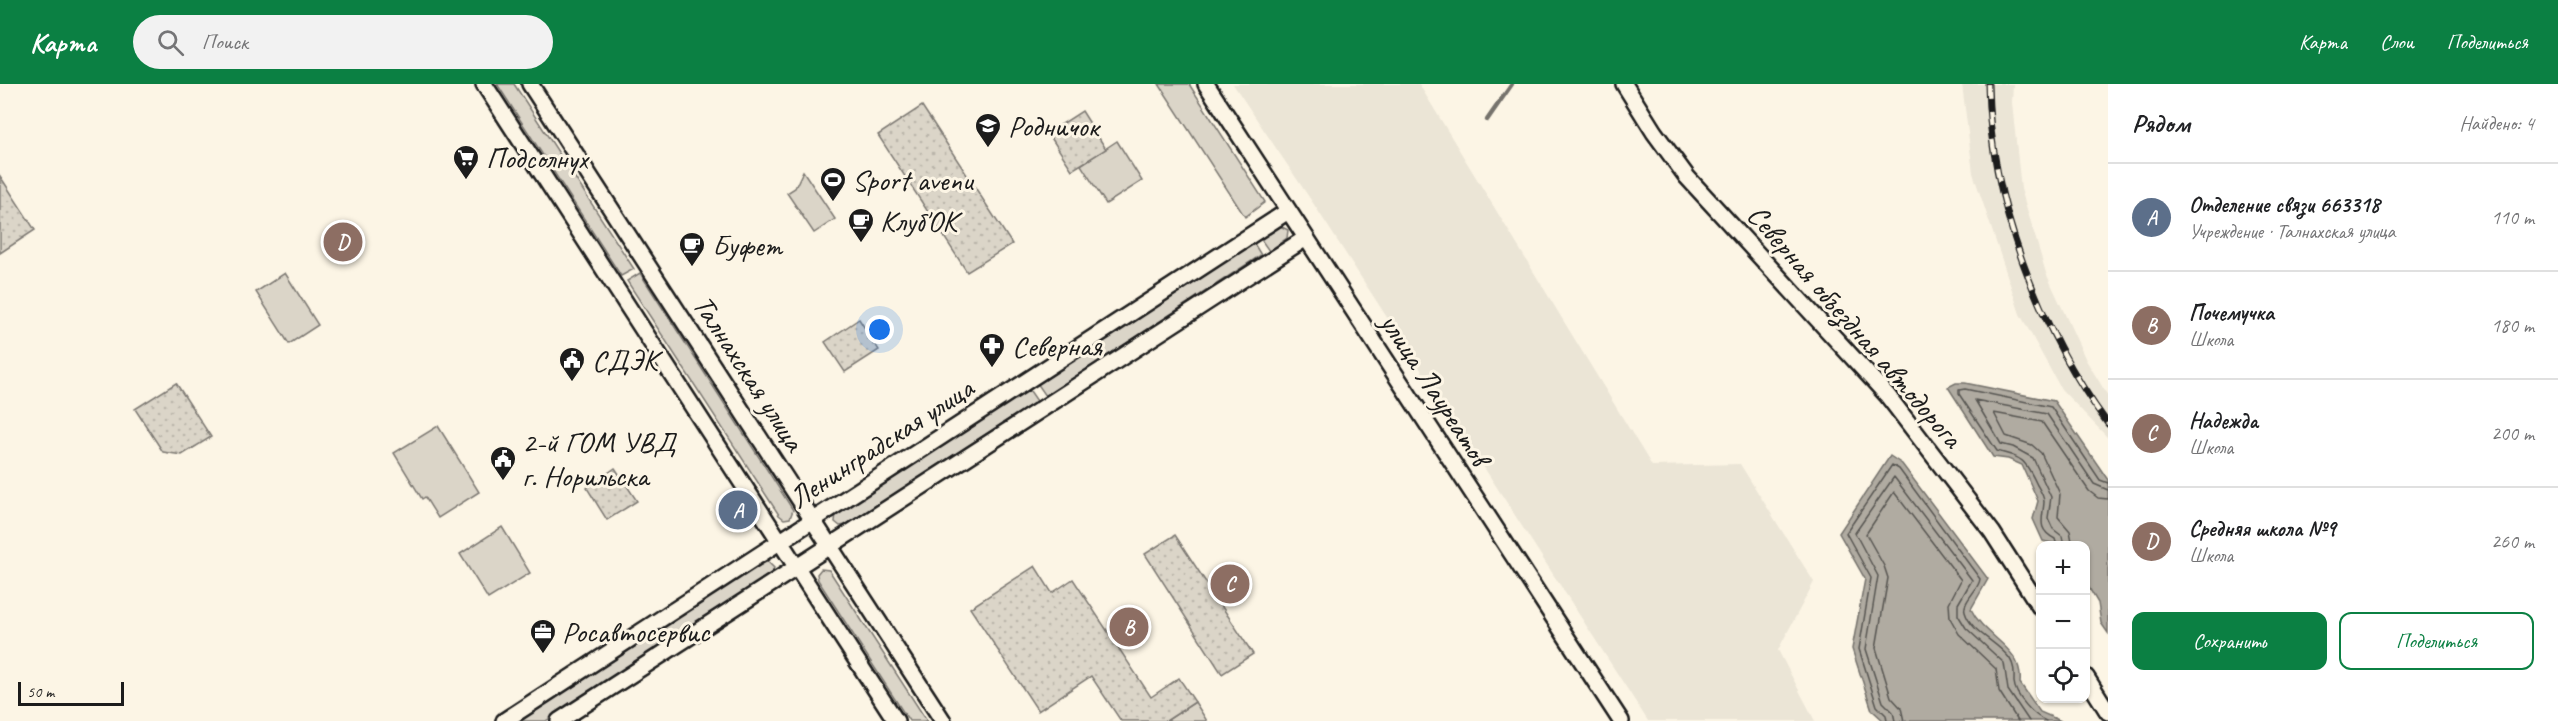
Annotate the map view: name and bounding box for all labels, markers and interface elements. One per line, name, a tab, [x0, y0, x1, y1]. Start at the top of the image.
search box	[133, 15, 553, 69]
text: Карта	[30, 25, 97, 60]
icon: search	[154, 26, 187, 59]
text: Поиск	[202, 28, 248, 56]
text: Карта	[2299, 29, 2347, 55]
text: Слои	[2380, 29, 2414, 55]
text: Поделиться	[2447, 29, 2528, 55]
place label: Родничок	[1008, 107, 1101, 145]
text: Рядом	[2132, 107, 2190, 140]
school or university icon: Родничок	[973, 111, 1003, 149]
text: Найдено: 4	[2459, 111, 2534, 136]
place label: Подсолнух	[486, 139, 590, 177]
supermarket icon: Подсолнух	[451, 143, 481, 181]
place label: Sport avenu	[852, 161, 975, 199]
sports icon: Sport avenu	[818, 165, 848, 203]
text: Отделение связи 663318	[2189, 191, 2380, 219]
street label: Северная объездная автодорога	[1739, 197, 1972, 457]
place label: Клуб'ОК	[880, 202, 963, 240]
text: A	[2146, 205, 2157, 230]
text: 110 m	[2491, 205, 2534, 230]
cafe icon: Клуб'ОК	[846, 206, 876, 244]
text: Учреждение · Талнахская улица	[2189, 219, 2395, 244]
pin: D	[324, 220, 362, 264]
place label: Буфет	[712, 226, 784, 264]
cafe icon: Буфет	[677, 230, 707, 268]
street label: Талнахская улица	[685, 288, 814, 460]
text: Почемучка	[2189, 299, 2274, 327]
street label: улица Лауреатов	[1371, 304, 1501, 477]
text: B	[2146, 313, 2157, 338]
text: 180 m	[2491, 313, 2534, 338]
your location	[865, 315, 894, 344]
place label: Северная	[1012, 327, 1103, 365]
text: Школа	[2189, 327, 2233, 352]
pharmacy icon: Северная	[977, 331, 1007, 369]
place label: СДЭК	[592, 341, 664, 379]
public building icon: СДЭК	[557, 345, 587, 383]
street label: Ленинградская улица	[782, 368, 982, 517]
text: Надежда	[2189, 407, 2258, 435]
text: C	[2147, 421, 2156, 446]
text: 200 m	[2491, 421, 2534, 446]
place label: 2-й ГОМ УВД г. Норильска	[522, 423, 677, 495]
text: Школа	[2189, 435, 2233, 460]
public building icon: 2-й ГОМ УВД г. Норильска	[488, 444, 518, 482]
pin: A	[718, 488, 758, 532]
text: Средняя школа №9	[2189, 515, 2336, 543]
text: D	[2146, 529, 2157, 554]
text: 260 m	[2491, 529, 2534, 554]
map controls	[2036, 541, 2090, 703]
button: +	[2036, 541, 2090, 595]
text: Школа	[2189, 543, 2233, 568]
pin: C	[1210, 562, 1250, 606]
button: −	[2036, 595, 2090, 649]
pin: B	[1110, 604, 1148, 650]
button: Сохранить	[2132, 612, 2327, 670]
button: Поделиться	[2339, 612, 2534, 670]
place label: Росавтосервис	[562, 613, 711, 651]
office icon: Росавтосервис	[528, 617, 558, 655]
button: locate	[2036, 649, 2090, 703]
scale bar	[18, 679, 124, 706]
text: 50 m	[27, 682, 54, 702]

